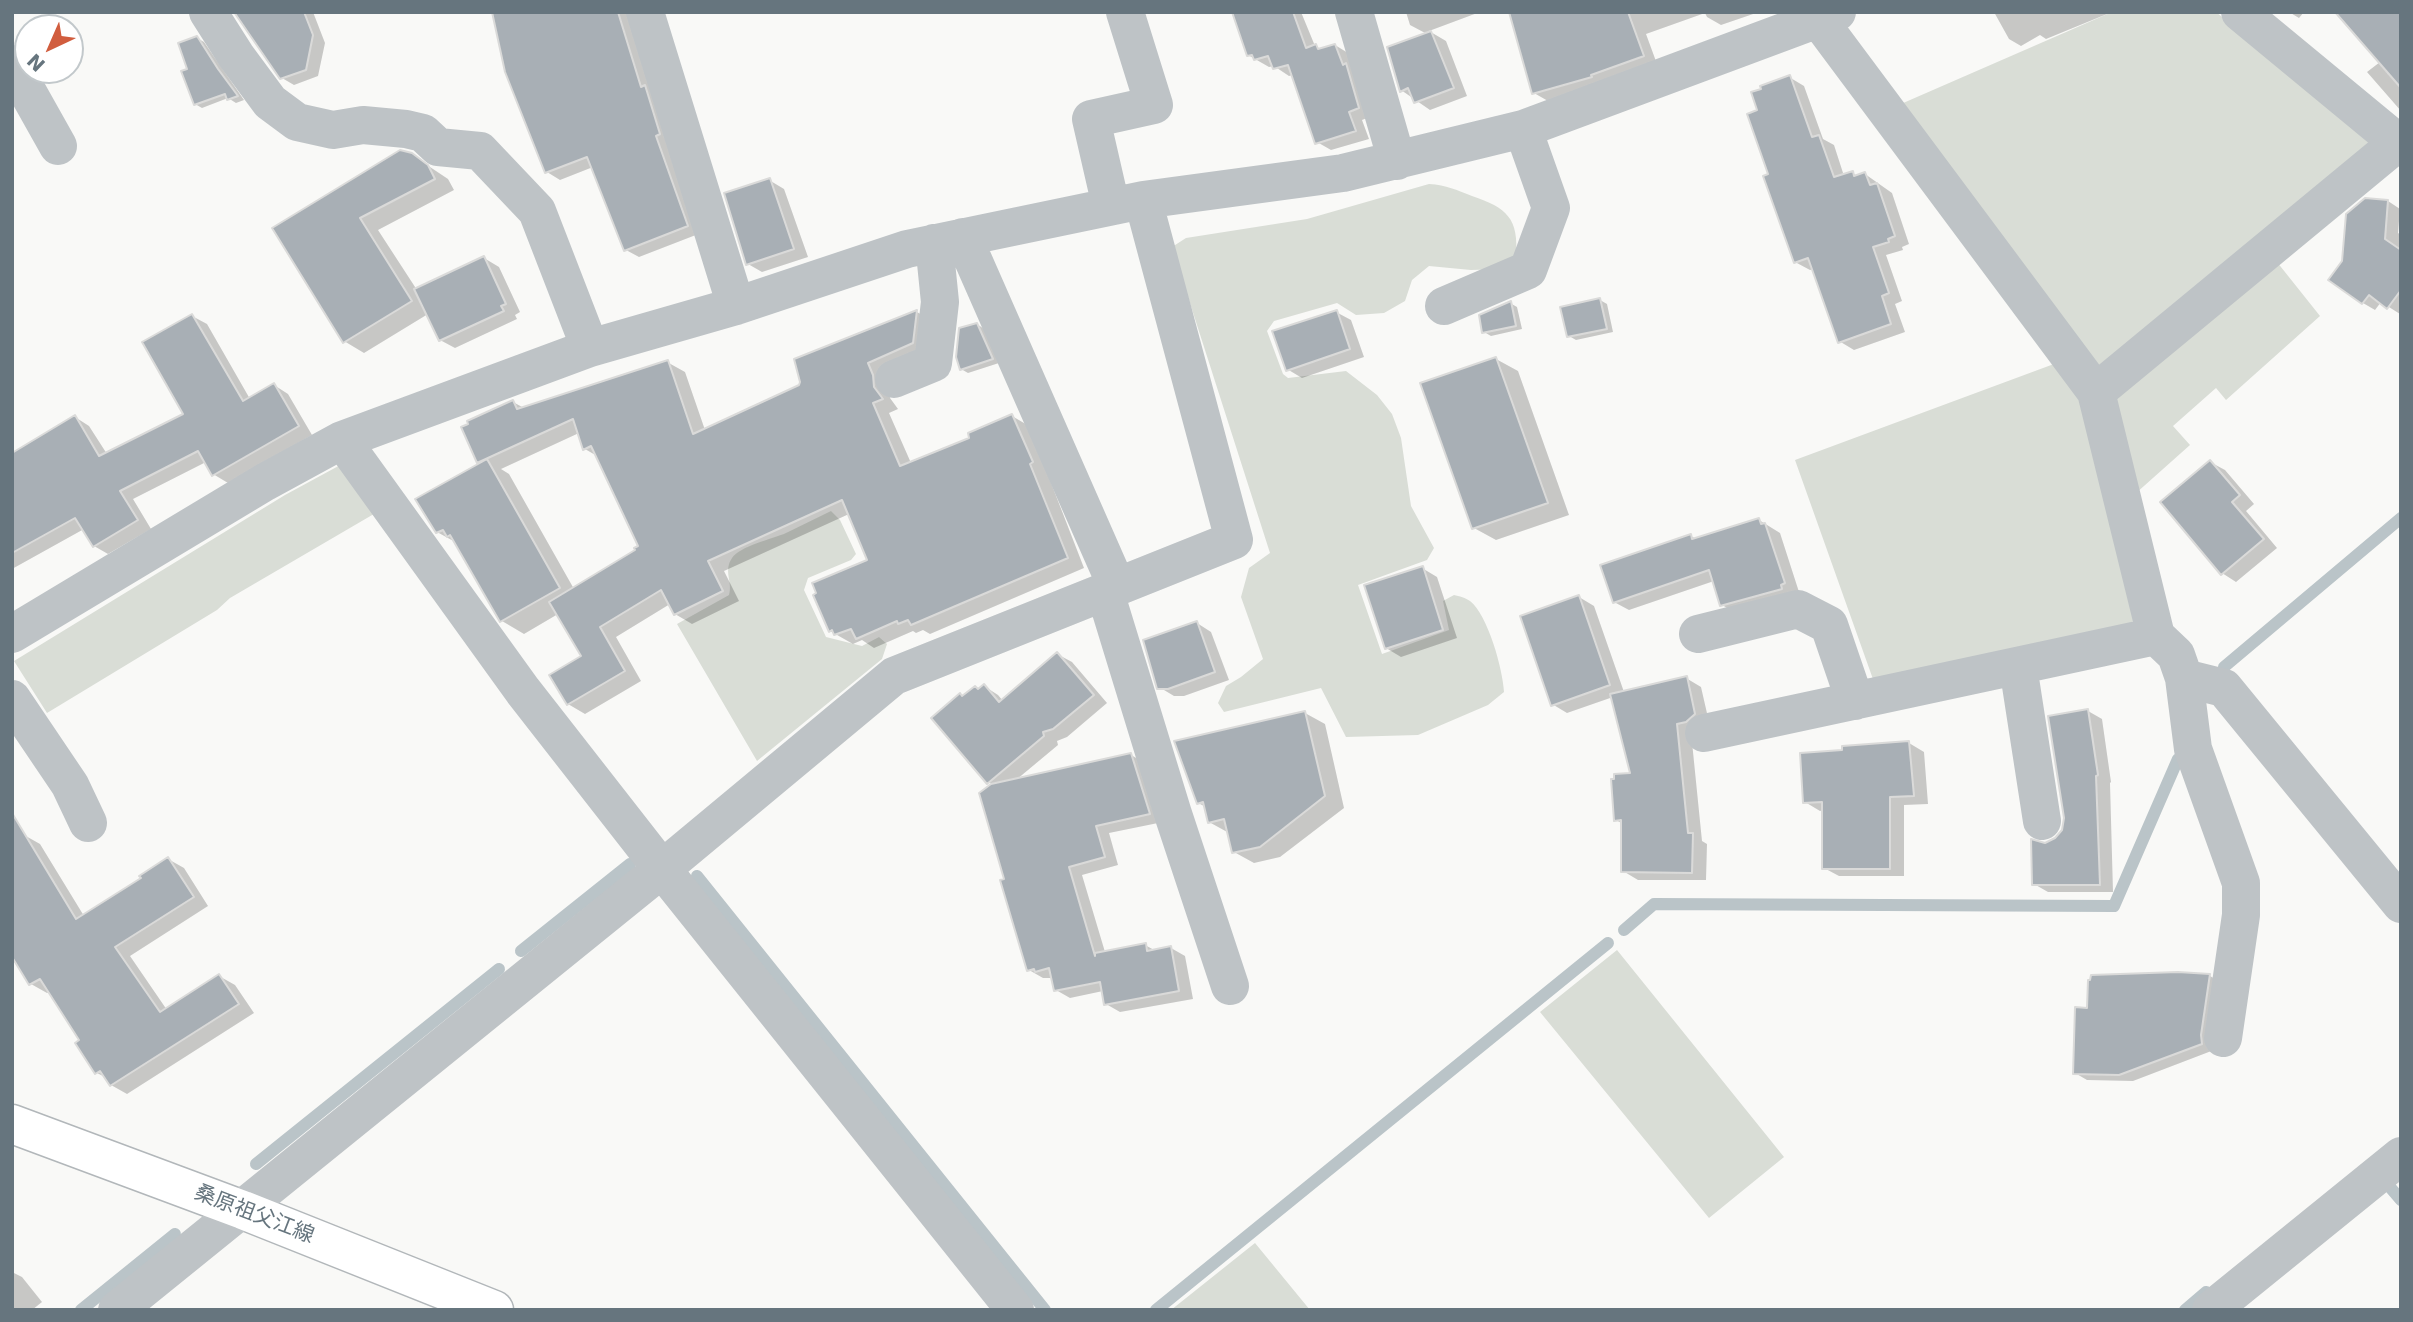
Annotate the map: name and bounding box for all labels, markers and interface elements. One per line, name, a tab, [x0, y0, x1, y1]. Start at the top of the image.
north arrow	[14, 14, 84, 84]
text: N	[22, 49, 49, 76]
street label: 桑原祖父江線	[191, 1181, 317, 1249]

